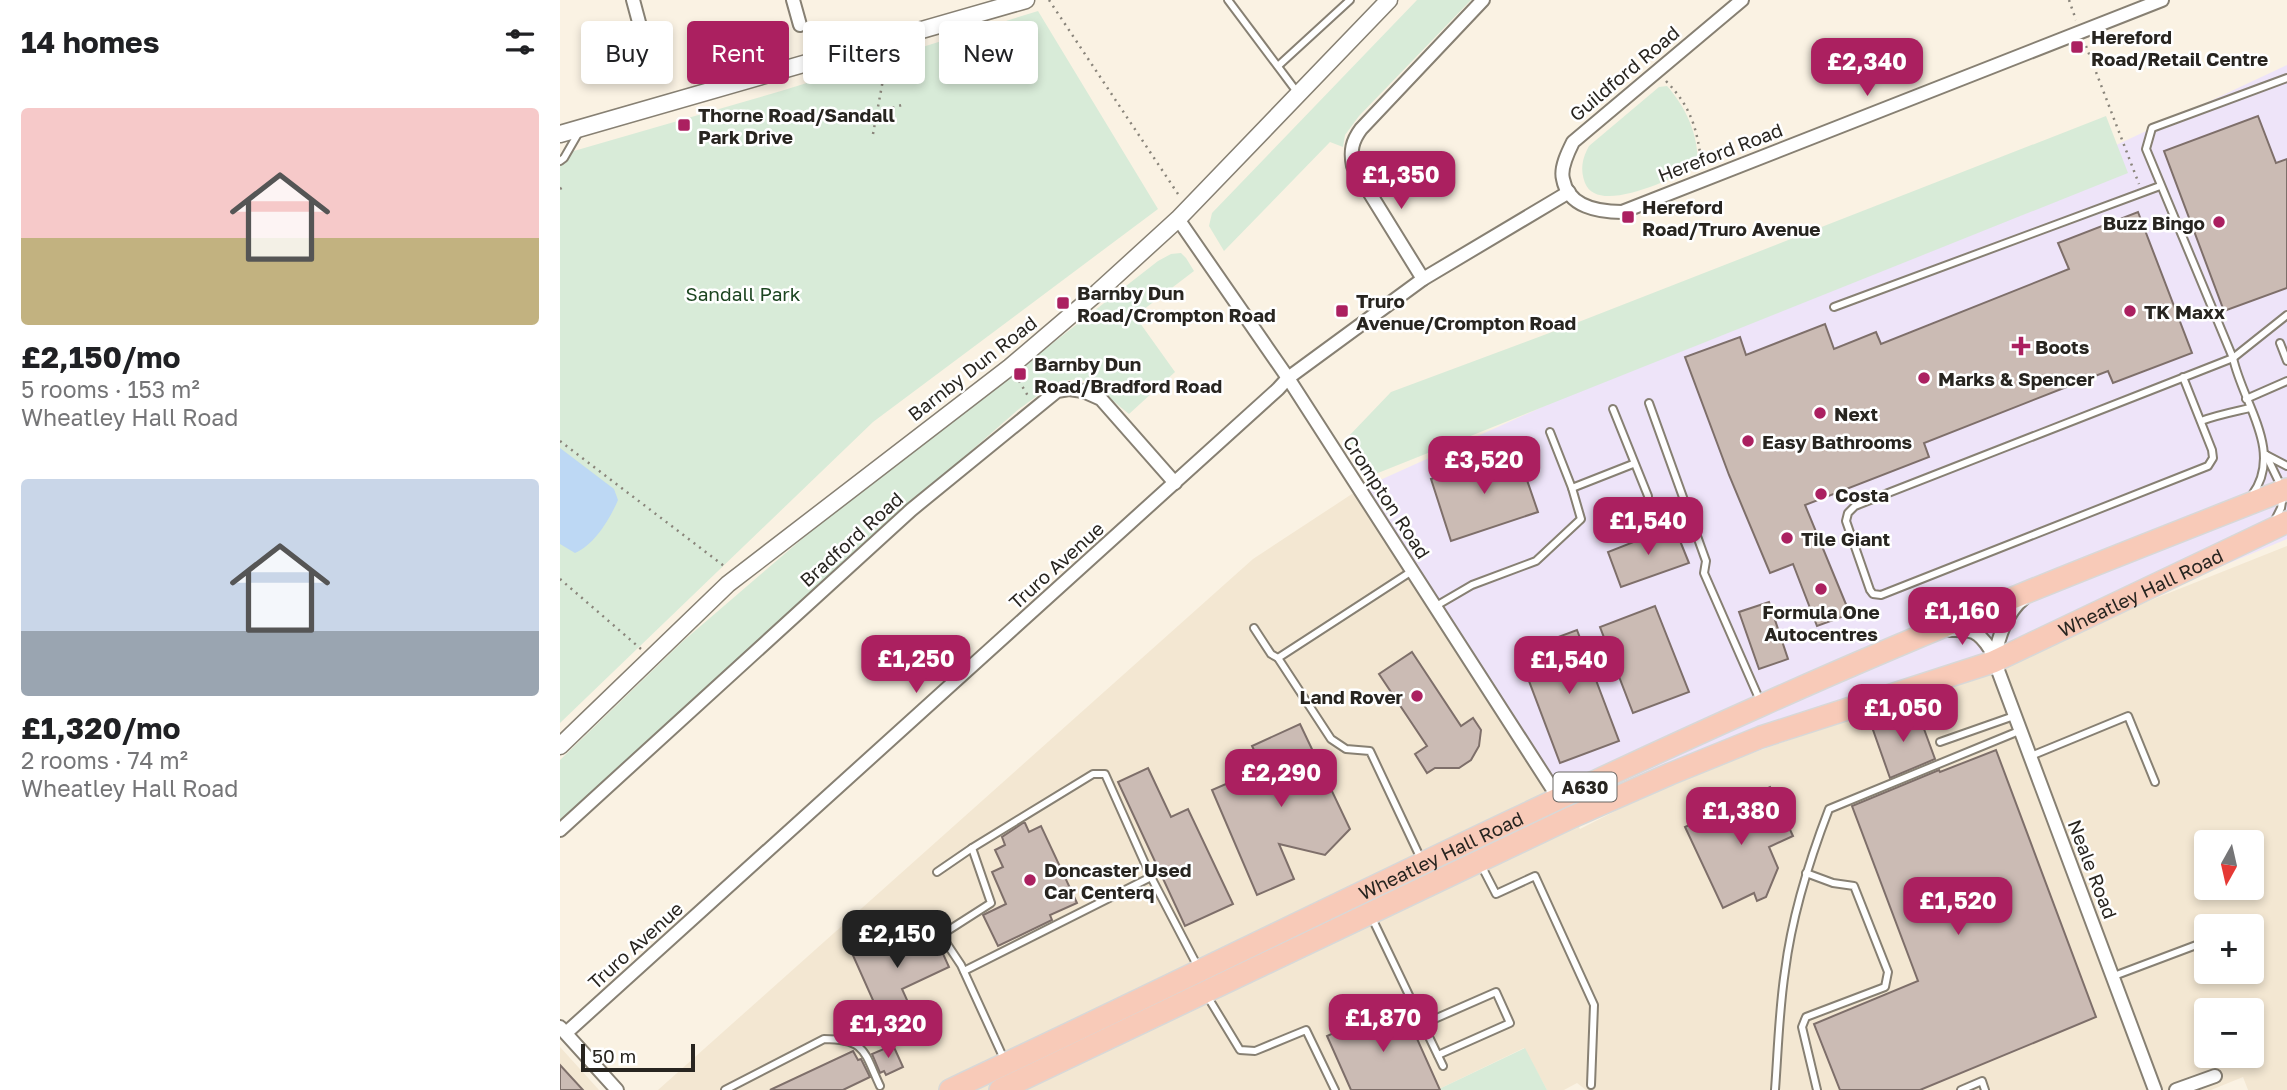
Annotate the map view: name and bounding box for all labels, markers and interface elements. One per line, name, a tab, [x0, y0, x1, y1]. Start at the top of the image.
chip: Buy	[581, 21, 673, 84]
chip: Rent	[687, 21, 789, 84]
chip: Filters	[803, 21, 925, 84]
chip: New	[939, 21, 1038, 84]
street label: Guildford Road	[1565, 21, 1683, 125]
icon: filters	[501, 23, 539, 61]
text: 14 homes	[21, 24, 160, 60]
place label: Hereford Road/Retail Centre	[2091, 25, 2268, 70]
pin: £2,340	[1810, 38, 1924, 98]
marker: Hereford Road/Retail Centre	[2069, 39, 2085, 55]
text: £2,340	[1827, 47, 1907, 75]
place label: Thorne Road/Sandall Park Drive	[698, 103, 895, 148]
marker: Thorne Road/Sandall Park Drive	[676, 117, 692, 133]
street label: Hereford Road	[1654, 118, 1786, 186]
pin: £1,350	[1344, 152, 1458, 211]
icon: home	[217, 154, 343, 280]
text: £1,350	[1362, 160, 1440, 188]
place label: Hereford Road/Truro Avenue	[1642, 195, 1820, 240]
marker: Hereford Road/Truro Avenue	[1620, 209, 1636, 225]
place label: Buzz Bingo	[2103, 211, 2205, 234]
marker: Buzz Bingo	[2211, 214, 2227, 230]
place label: Barnby Dun Road/Crompton Road	[1077, 281, 1276, 326]
park label: Sandall Park	[685, 282, 801, 305]
place label: Truro Avenue/Crompton Road	[1356, 289, 1576, 334]
marker: Barnby Dun Road/Crompton Road	[1055, 295, 1071, 311]
place label: TK Maxx	[2144, 300, 2225, 323]
marker: Truro Avenue/Crompton Road	[1334, 303, 1350, 319]
marker: TK Maxx	[2122, 303, 2138, 319]
street label: Barnby Dun Road	[903, 311, 1041, 425]
place label: Boots	[2035, 335, 2090, 358]
marker: Boots	[2013, 338, 2029, 354]
text: £2,150/mo	[21, 339, 181, 375]
place label: Barnby Dun Road/Bradford Road	[1034, 352, 1222, 397]
marker: Barnby Dun Road/Bradford Road	[1012, 366, 1028, 382]
place label: Marks & Spencer	[1938, 367, 2095, 390]
marker: Marks & Spencer	[1916, 370, 1932, 386]
text: 5 rooms · 153 m²	[21, 375, 200, 403]
place label: Next	[1834, 402, 1879, 425]
text: Wheatley Hall Road	[21, 403, 238, 431]
marker: Next	[1812, 405, 1828, 421]
place label: Easy Bathrooms	[1762, 430, 1913, 453]
street label: Crompton Road	[1339, 431, 1435, 563]
marker: Easy Bathrooms	[1740, 433, 1756, 449]
pin: £3,520	[1427, 436, 1541, 496]
text: £3,520	[1444, 445, 1524, 473]
place label: Costa	[1835, 483, 1889, 506]
marker: Costa	[1813, 486, 1829, 502]
street label: Bradford Road	[795, 487, 907, 591]
pin: £1,540	[1591, 498, 1705, 557]
text: £1,540	[1609, 506, 1687, 534]
street label: Truro Avenue	[1004, 516, 1108, 614]
icon: home	[217, 525, 343, 651]
place label: Tile Giant	[1801, 527, 1890, 550]
marker: Tile Giant	[1779, 530, 1795, 546]
street label: Wheatley Hall Road	[2054, 543, 2226, 641]
marker: Formula One Autocentres	[1813, 581, 1829, 597]
pin: £1,160	[1905, 588, 2019, 647]
text: £1,160	[1924, 596, 2000, 624]
place label: Formula One Autocentres	[1762, 600, 1880, 645]
pin: £1,250	[859, 636, 973, 695]
pin: £1,540	[1512, 636, 1626, 696]
text: £1,250	[877, 644, 955, 672]
text: £1,540	[1530, 645, 1608, 673]
pin: £1,050	[1846, 684, 1960, 744]
place label: Land Rover	[1299, 685, 1404, 708]
marker: Land Rover	[1409, 688, 1425, 704]
text: £1,050	[1864, 693, 1942, 721]
text: £1,320/mo	[21, 710, 181, 746]
text: 2 rooms · 74 m²	[21, 746, 188, 774]
pin: £2,290	[1224, 750, 1338, 809]
text: £2,290	[1241, 758, 1321, 786]
road number: A630	[1553, 772, 1616, 802]
text: Wheatley Hall Road	[21, 774, 238, 802]
pin: £1,380	[1684, 788, 1798, 847]
text: £1,380	[1702, 796, 1780, 824]
street label: Wheatley Hall Road	[1354, 806, 1527, 904]
street label: Neale Road	[2064, 816, 2122, 922]
north arrow	[2194, 830, 2264, 900]
map controls	[2194, 830, 2264, 1068]
place label: Doncaster Used Car Centerq	[1044, 858, 1191, 903]
marker: Doncaster Used Car Centerq	[1022, 872, 1038, 888]
pin: £1,520	[1901, 878, 2015, 937]
text: £1,520	[1919, 886, 1997, 914]
street label: Truro Avenue	[583, 896, 687, 994]
pin: £2,150	[840, 911, 954, 970]
button: +	[2194, 914, 2264, 984]
text: £2,150	[858, 919, 936, 947]
pin: £1,870	[1326, 995, 1440, 1054]
button: −	[2194, 998, 2264, 1068]
pin: £1,320	[831, 1000, 945, 1060]
text: £1,870	[1345, 1003, 1421, 1031]
text: £1,320	[849, 1009, 927, 1037]
scale bar	[581, 1041, 695, 1073]
text: 50 m	[592, 1044, 636, 1067]

